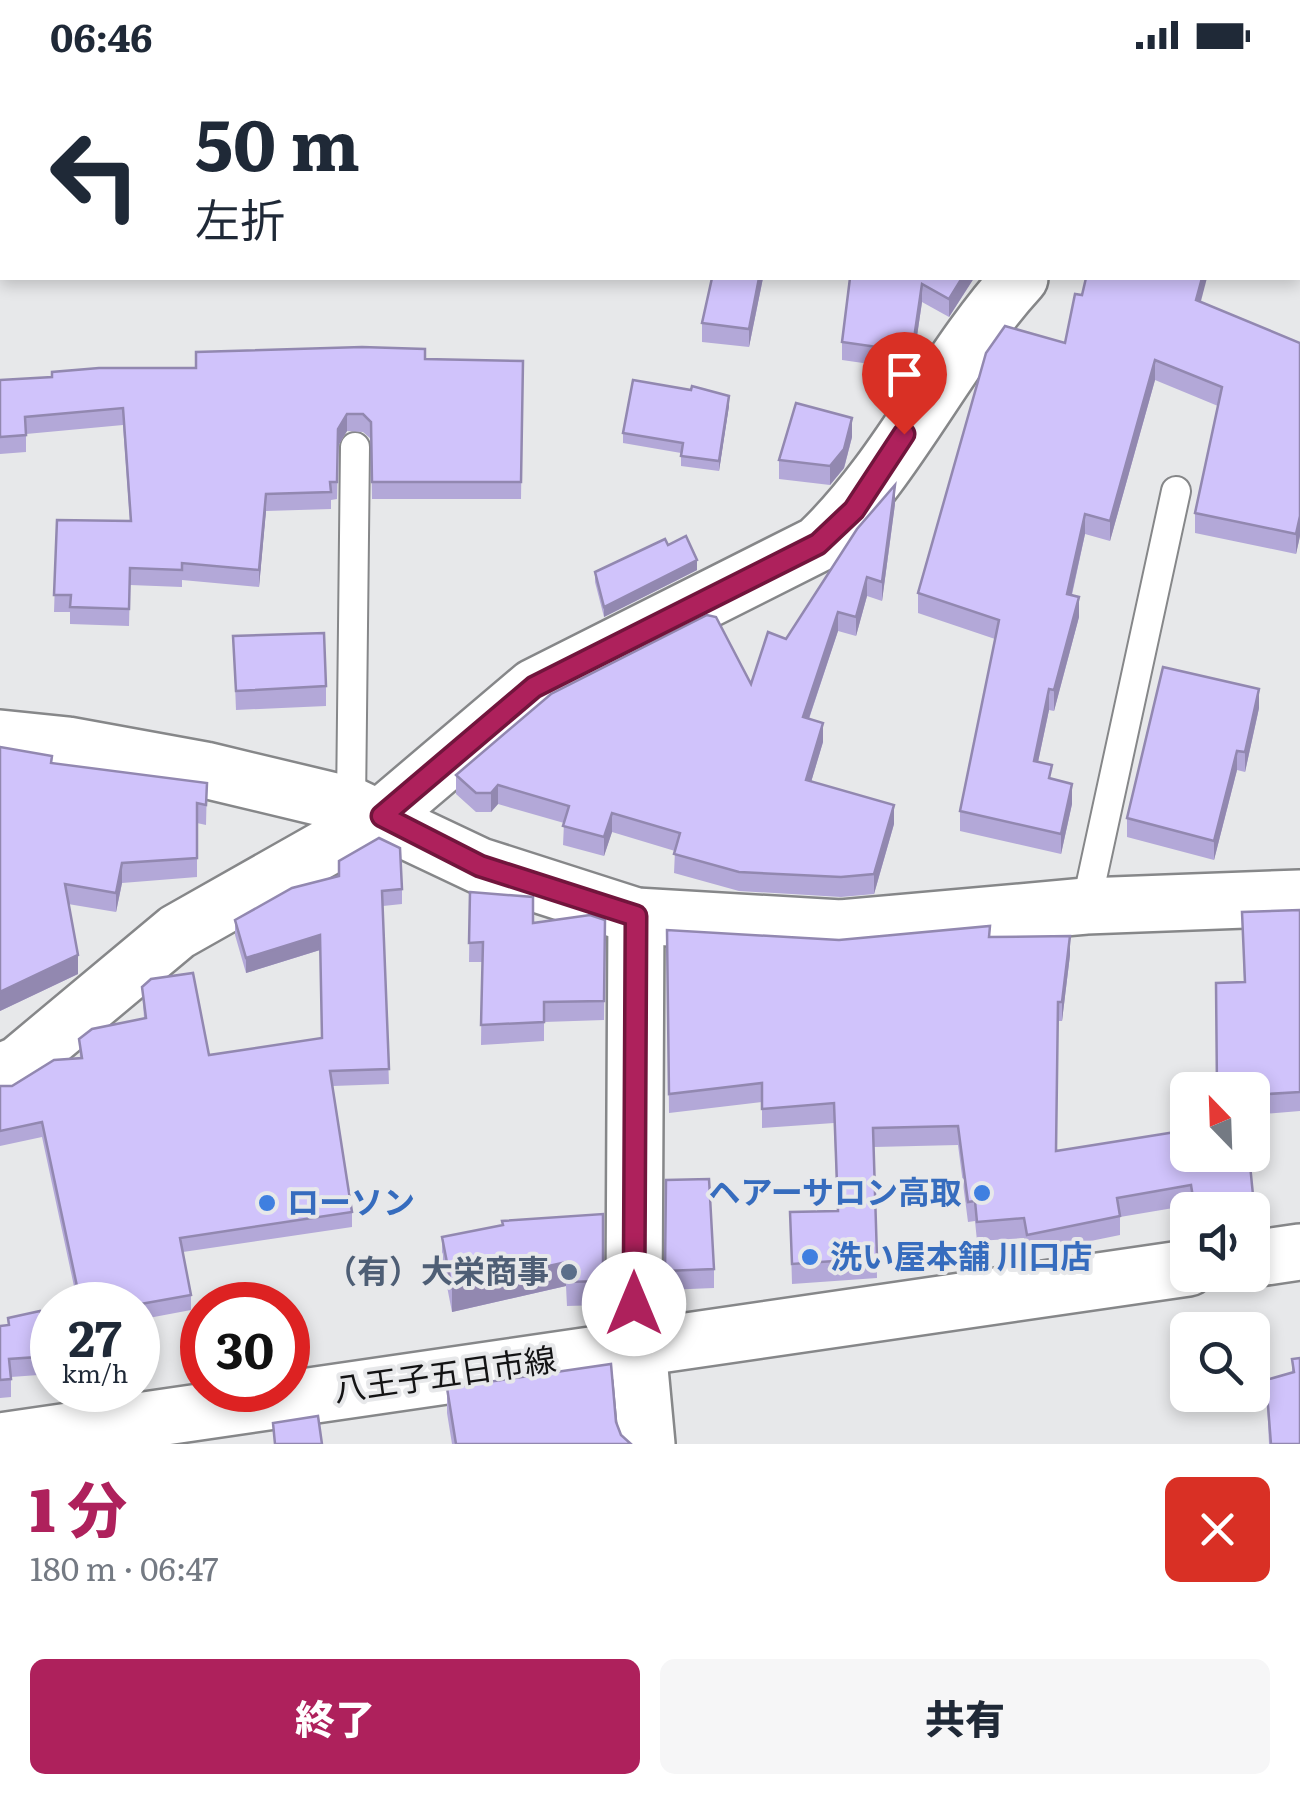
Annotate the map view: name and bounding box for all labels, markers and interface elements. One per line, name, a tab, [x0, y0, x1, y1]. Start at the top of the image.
text: 06:46	[50, 7, 153, 64]
text: 50 m	[195, 89, 360, 193]
icon: left	[30, 110, 160, 240]
text: 左折	[195, 184, 285, 251]
pin	[862, 332, 947, 435]
icon: arrive	[877, 347, 932, 402]
north arrow	[1170, 1072, 1270, 1172]
map controls	[1170, 1072, 1270, 1412]
place label: ヘアーサロン高取	[709, 1166, 962, 1214]
place label: ローソン	[287, 1176, 415, 1224]
marker: ヘアーサロン高取	[971, 1182, 993, 1204]
marker: ローソン	[256, 1192, 278, 1214]
button: sound	[1170, 1192, 1270, 1292]
place label: 洗い屋本舗 川口店	[830, 1230, 1092, 1278]
place label: （有）大栄商事	[325, 1245, 549, 1293]
marker: 洗い屋本舗 川口店	[799, 1246, 821, 1268]
position arrow	[582, 1252, 686, 1356]
marker: （有）大栄商事	[558, 1261, 580, 1283]
speed limit sign: 30	[180, 1282, 310, 1412]
text: 27	[68, 1298, 122, 1372]
button: search	[1170, 1312, 1270, 1412]
street label: 八王子五日市線	[330, 1333, 559, 1411]
text: km/h	[62, 1354, 128, 1391]
text: 1 分	[30, 1461, 127, 1550]
button: close	[1165, 1477, 1270, 1582]
text: 180 m · 06:47	[30, 1543, 218, 1591]
button: 終了	[30, 1659, 640, 1774]
button: 共有	[660, 1659, 1270, 1774]

